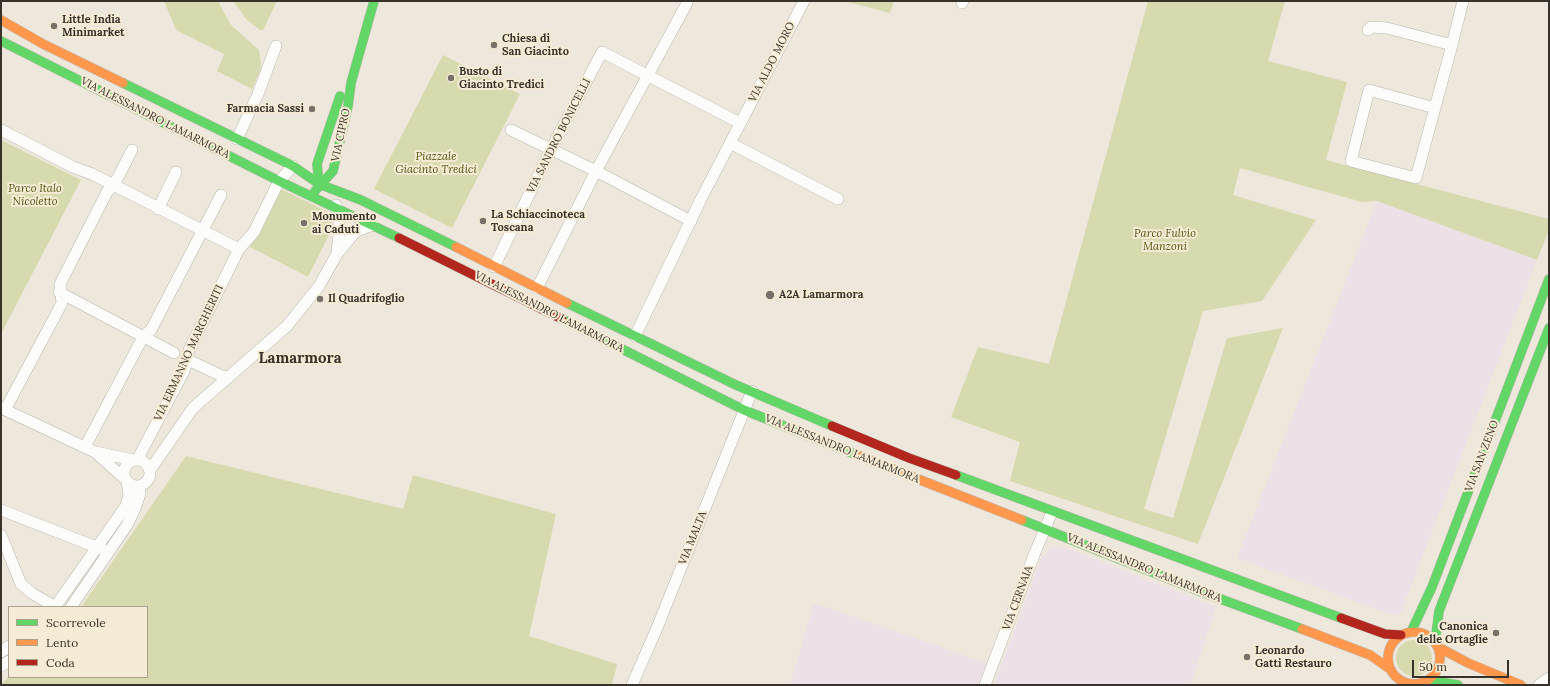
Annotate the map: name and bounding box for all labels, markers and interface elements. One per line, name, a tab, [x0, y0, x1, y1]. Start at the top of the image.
place label: Little India Minimarket	[62, 13, 125, 39]
street label: VIA ALDO MORO	[746, 20, 798, 104]
marker: Little India Minimarket	[49, 21, 59, 31]
place label: Chiesa di San Giacinto	[502, 32, 569, 58]
marker: Chiesa di San Giacinto	[489, 40, 499, 50]
place label: Busto di Giacinto Tredici	[459, 65, 544, 91]
marker: Busto di Giacinto Tredici	[446, 73, 456, 83]
street label: VIA ALESSANDRO LAMARMORA	[78, 75, 232, 161]
street label: VIA SANDRO BONICELLI	[524, 76, 594, 196]
place label: Farmacia Sassi	[227, 102, 304, 116]
marker: Farmacia Sassi	[307, 104, 317, 114]
street label: VIA CIPRO	[329, 107, 353, 163]
park label: Piazzale Giacinto Tredici	[395, 150, 477, 176]
park label: Parco Italo Nicoletto	[8, 182, 62, 208]
place label: La Schiaccinoteca Toscana	[491, 208, 585, 234]
place label: Monumento ai Caduti	[312, 210, 376, 236]
marker: La Schiaccinoteca Toscana	[478, 216, 488, 226]
marker: Monumento ai Caduti	[299, 218, 309, 228]
park label: Parco Fulvio Manzoni	[1134, 227, 1196, 253]
street label: VIA ALESSANDRO LAMARMORA	[472, 269, 626, 355]
street label: VIA ERMANNO MARGHERITI	[152, 283, 226, 423]
place label: A2A Lamarmora	[779, 288, 863, 302]
marker: A2A Lamarmora	[764, 289, 776, 301]
place label: Il Quadrifoglio	[328, 292, 405, 306]
marker: Il Quadrifoglio	[315, 294, 325, 304]
district label: Lamarmora	[258, 350, 342, 368]
street label: VIA ALESSANDRO LAMARMORA	[763, 412, 921, 486]
street label: VIA SAN ZENO	[1462, 418, 1502, 494]
street label: VIA MALTA	[676, 509, 710, 567]
street label: VIA ALESSANDRO LAMARMORA	[1065, 531, 1223, 605]
street label: VIA CERNAIA	[1000, 564, 1036, 632]
legend	[8, 606, 148, 678]
text: Scorrevole	[46, 615, 106, 630]
place label: Canonica delle Ortaglie	[1417, 620, 1488, 646]
marker: Canonica delle Ortaglie	[1491, 628, 1501, 638]
text: Lento	[46, 635, 78, 650]
place label: Leonardo Gatti Restauro	[1255, 644, 1332, 670]
marker: Leonardo Gatti Restauro	[1242, 652, 1252, 662]
scale bar	[1414, 652, 1511, 678]
text: Coda	[46, 655, 75, 670]
text: 50 m	[1419, 659, 1447, 674]

